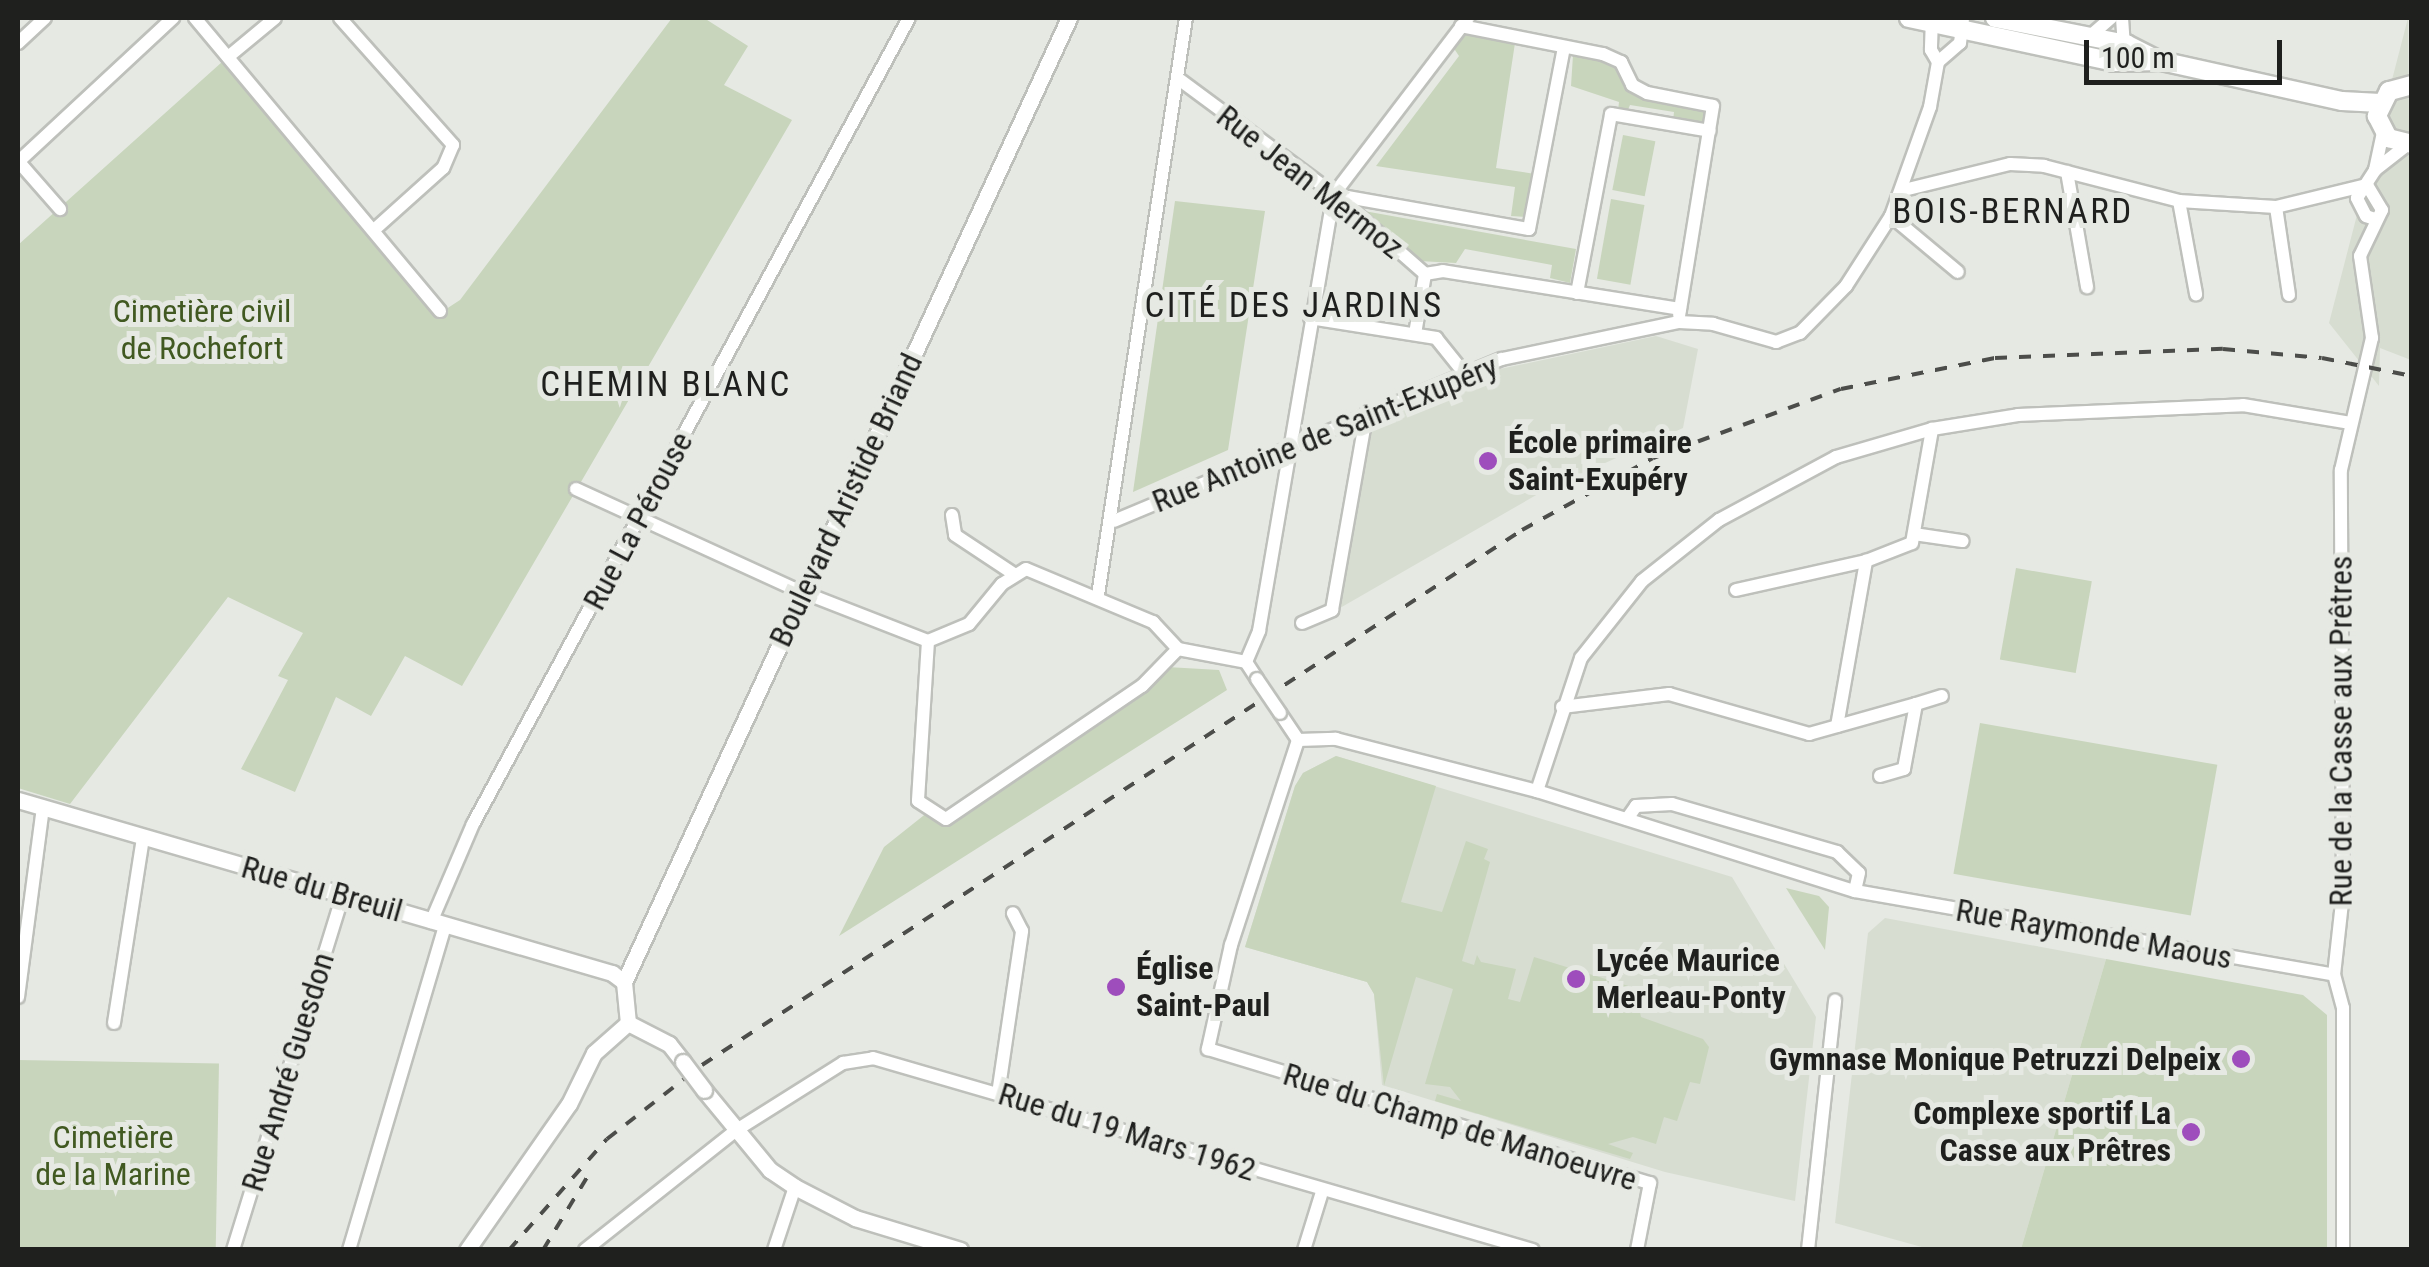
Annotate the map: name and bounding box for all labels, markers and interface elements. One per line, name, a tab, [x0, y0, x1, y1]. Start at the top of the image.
scale bar	[2089, 20, 2286, 82]
text: 100 m	[2101, 40, 2175, 75]
street label: Rue Jean Mermoz	[1209, 97, 1411, 267]
district label: BOIS-BERNARD	[1892, 191, 2134, 233]
district label: CITÉ DES JARDINS	[1144, 285, 1444, 327]
park label: Cimetière civil de Rochefort	[113, 293, 291, 368]
street label: Boulevard Aristide Briand	[761, 347, 931, 653]
street label: Rue Antoine de Saint-Exupéry	[1147, 347, 1503, 521]
district label: CHEMIN BLANC	[540, 364, 792, 406]
place label: École primaire Saint-Exupéry	[1508, 424, 1692, 499]
street label: Rue La Pérouse	[575, 426, 701, 616]
marker: École primaire Saint-Exupéry	[1477, 450, 1499, 472]
street label: Rue de la Casse aux Prêtres	[2322, 556, 2360, 906]
street label: Rue du Breuil	[237, 848, 407, 930]
street label: Rue Raymonde Maous	[1953, 891, 2235, 977]
place label: Lycée Maurice Merleau-Ponty	[1596, 942, 1786, 1017]
street label: Rue André Guesdon	[233, 948, 343, 1196]
place label: Église Saint-Paul	[1136, 950, 1270, 1025]
marker: Lycée Maurice Merleau-Ponty	[1565, 968, 1587, 990]
marker: Église Saint-Paul	[1105, 976, 1127, 998]
place label: Gymnase Monique Petruzzi Delpeix	[1769, 1040, 2221, 1078]
marker: Gymnase Monique Petruzzi Delpeix	[2230, 1048, 2252, 1070]
street label: Rue du Champ de Manoeuvre	[1279, 1055, 1641, 1199]
street label: Rue du 19 Mars 1962	[994, 1075, 1260, 1189]
place label: Complexe sportif La Casse aux Prêtres	[1913, 1095, 2171, 1170]
park label: Cimetière de la Marine	[35, 1119, 191, 1194]
marker: Complexe sportif La Casse aux Prêtres	[2180, 1121, 2202, 1143]

